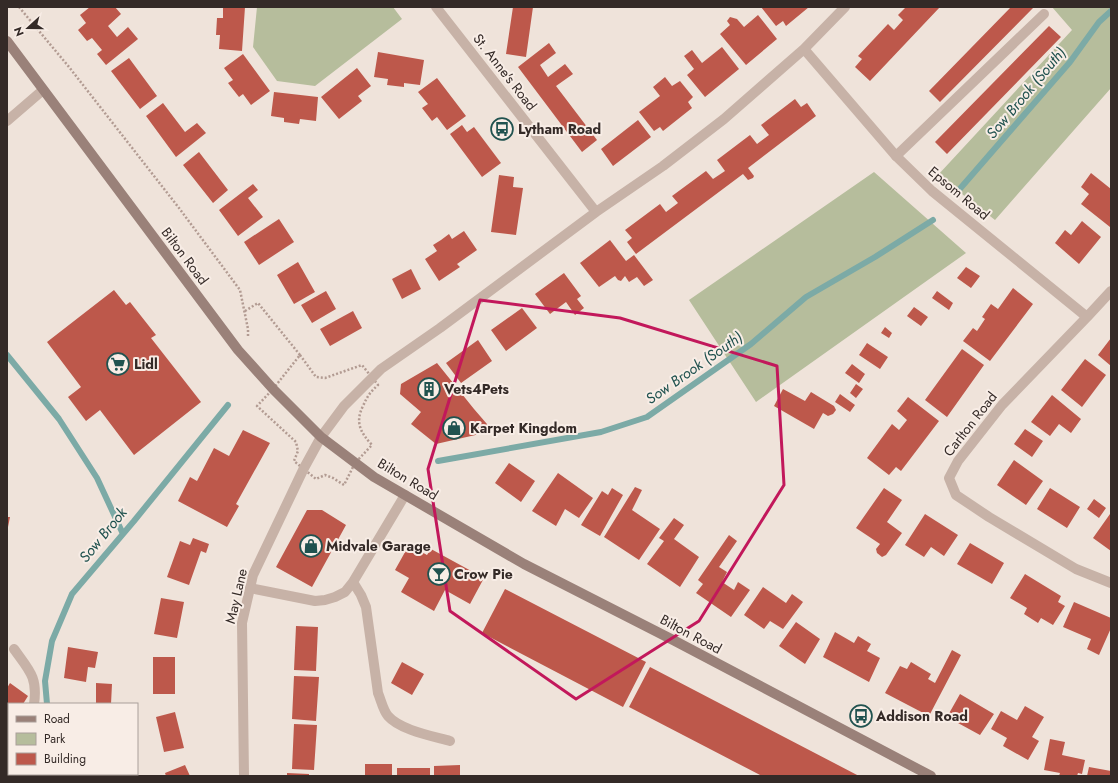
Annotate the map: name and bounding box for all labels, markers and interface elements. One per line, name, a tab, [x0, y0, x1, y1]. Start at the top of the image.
north arrow	[8, 8, 48, 48]
text: N	[10, 25, 28, 39]
street label: St. Anne's Road	[469, 29, 541, 115]
water label: Sow Brook (South)	[981, 42, 1071, 144]
bus stop icon: Lytham Road	[489, 116, 515, 142]
place label: Lytham Road	[518, 119, 601, 139]
street label: Epsom Road	[924, 161, 994, 225]
street label: Bilton Road	[157, 223, 213, 289]
water label: Sow Brook (South)	[641, 326, 747, 410]
supermarket icon: Lidl	[105, 351, 131, 377]
place label: Lidl	[134, 354, 158, 374]
building icon: Vets4Pets	[416, 376, 442, 402]
place label: Vets4Pets	[443, 379, 510, 399]
street label: Carlton Road	[938, 387, 1002, 461]
shop icon: Karpet Kingdom	[441, 415, 467, 441]
place label: Karpet Kingdom	[470, 418, 577, 438]
street label: Bilton Road	[374, 453, 442, 505]
water label: Sow Brook	[74, 502, 132, 567]
shop icon: Midvale Garage	[298, 533, 324, 559]
place label: Midvale Garage	[326, 536, 431, 556]
bar icon: Crow Pie	[426, 561, 452, 587]
place label: Crow Pie	[454, 564, 513, 584]
street label: May Lane	[220, 566, 252, 626]
street label: Bilton Road	[657, 609, 725, 659]
legend	[8, 703, 138, 775]
bus stop icon: Addison Road	[848, 703, 874, 729]
place label: Addison Road	[875, 706, 968, 726]
text: Road	[44, 710, 70, 728]
text: Park	[44, 730, 66, 748]
text: Building	[44, 750, 86, 768]

